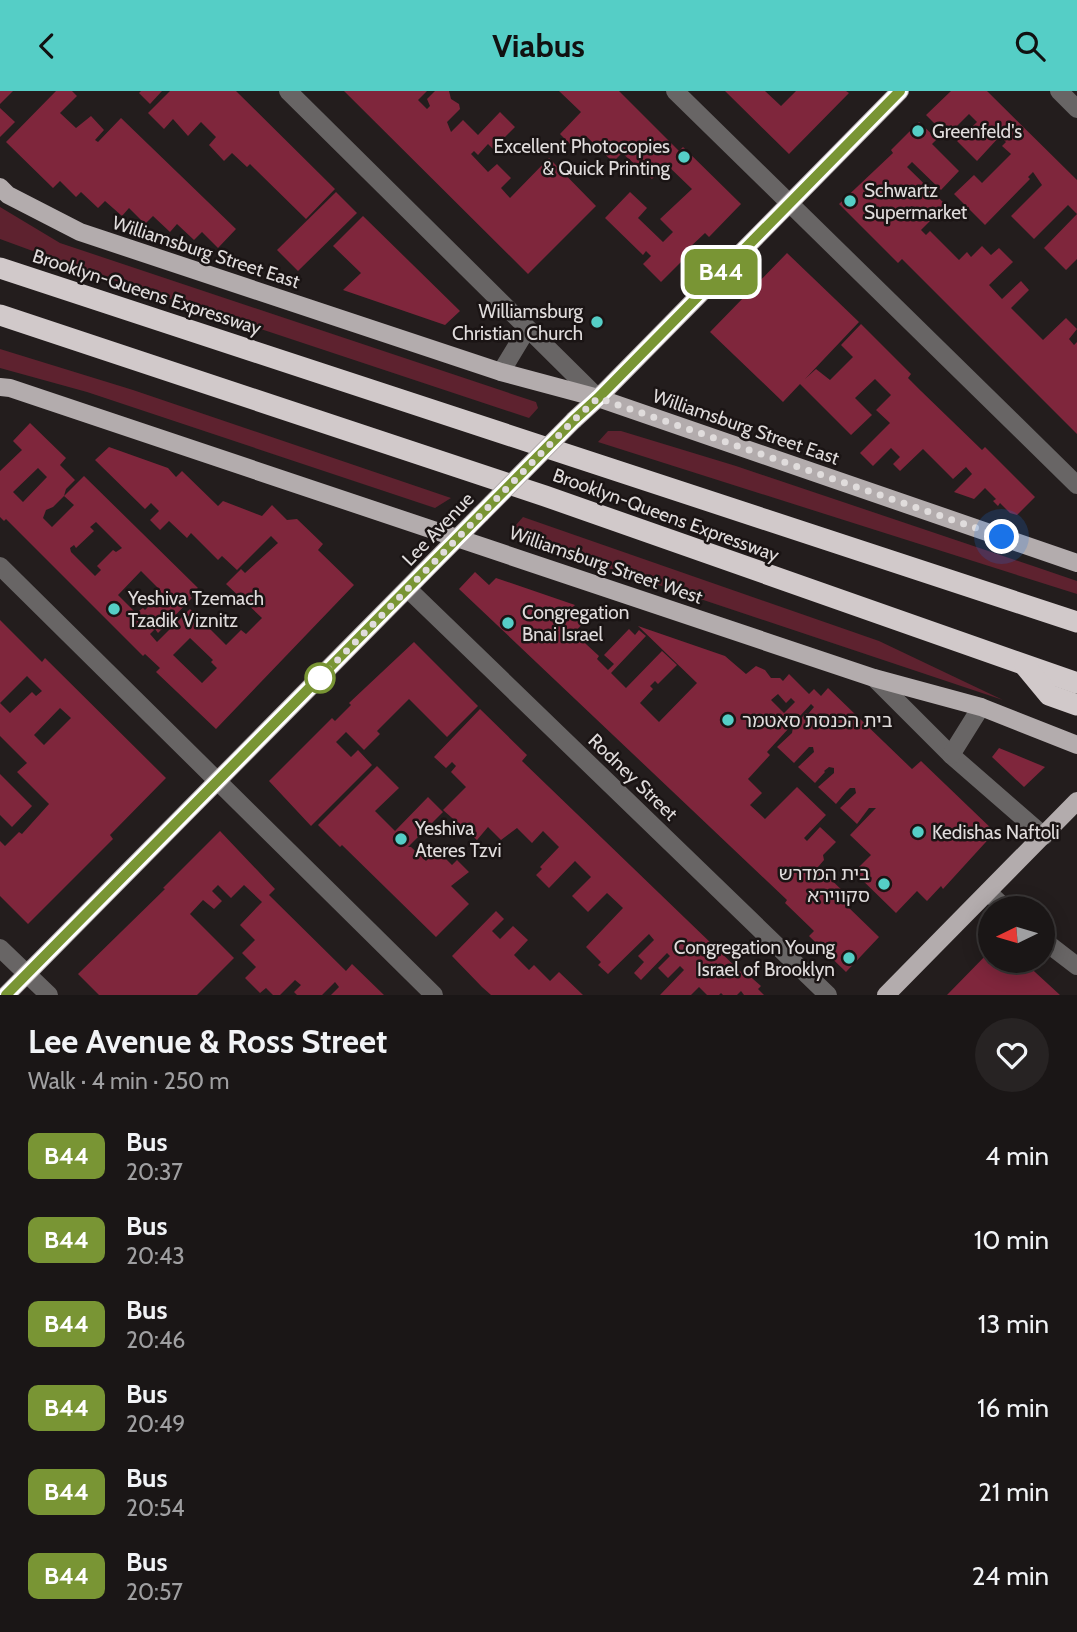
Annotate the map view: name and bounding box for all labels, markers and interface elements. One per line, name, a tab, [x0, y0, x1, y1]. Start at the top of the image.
text: Viabus	[492, 26, 585, 65]
icon: back	[28, 27, 66, 65]
icon: search	[1011, 27, 1049, 65]
place label: Greenfeld's	[932, 120, 1022, 143]
marker: Greenfeld's	[910, 123, 926, 139]
place label: Excellent Photocopies & Quick Printing	[494, 135, 671, 180]
marker: Excellent Photocopies & Quick Printing	[676, 149, 692, 165]
place label: Schwartz Supermarket	[864, 179, 968, 224]
marker: Schwartz Supermarket	[842, 193, 858, 209]
street label: Williamsburg Street East	[109, 211, 303, 293]
street label: Brooklyn-Queens Expressway	[30, 244, 265, 340]
line badge: B44	[681, 249, 761, 295]
text: B44	[699, 257, 743, 286]
place label: Williamsburg Christian Church	[452, 300, 584, 345]
marker: Williamsburg Christian Church	[589, 314, 605, 330]
street label: Williamsburg Street East	[650, 384, 843, 470]
street label: Brooklyn-Queens Expressway	[550, 463, 783, 567]
street label: Lee Avenue	[397, 487, 479, 571]
your location	[984, 519, 1019, 554]
street label: Williamsburg Street West	[506, 521, 706, 609]
place label: Yeshiva Tzemach Tzadik Viznitz	[127, 587, 264, 632]
marker: Yeshiva Tzemach Tzadik Viznitz	[106, 601, 122, 617]
place label: Congregation Bnai Israel	[522, 601, 629, 646]
marker: Congregation Bnai Israel	[500, 615, 516, 631]
unlabelled marker	[305, 663, 335, 693]
place label: בית הכנסת סאטמר	[742, 709, 893, 732]
marker: בית הכנסת סאטמר	[720, 712, 736, 728]
street label: Rodney Street	[584, 729, 683, 826]
place label: Yeshiva Ateres Tzvi	[414, 817, 501, 862]
place label: Kedishas Naftoli	[932, 821, 1060, 844]
marker: Kedishas Naftoli	[910, 824, 926, 840]
marker: Yeshiva Ateres Tzvi	[393, 831, 409, 847]
place label: בית המדרש סקווירא	[779, 862, 870, 907]
marker: בית המדרש סקווירא	[876, 876, 892, 892]
north arrow	[978, 896, 1055, 973]
map controls	[978, 896, 1055, 973]
place label: Congregation Young Israel of Brooklyn	[674, 936, 836, 981]
marker: Congregation Young Israel of Brooklyn	[841, 950, 857, 966]
button: heart	[975, 1018, 1049, 1092]
text: Lee Avenue & Ross Street	[28, 1021, 387, 1061]
text: Walk · 4 min · 250 m	[28, 1067, 230, 1095]
text: Bus	[126, 1126, 167, 1158]
text: 4 min	[985, 1140, 1049, 1172]
text: B44	[44, 1141, 89, 1170]
text: 20:37	[126, 1158, 183, 1186]
text: Bus	[126, 1210, 167, 1242]
text: 10 min	[974, 1224, 1049, 1256]
text: B44	[44, 1225, 89, 1254]
text: 20:43	[126, 1242, 185, 1270]
text: Bus	[126, 1294, 167, 1326]
text: 13 min	[978, 1308, 1049, 1340]
text: B44	[44, 1309, 89, 1338]
text: 20:46	[126, 1326, 185, 1354]
text: Bus	[126, 1378, 167, 1410]
text: 16 min	[977, 1392, 1049, 1424]
text: B44	[44, 1393, 89, 1422]
text: 20:49	[126, 1410, 185, 1438]
text: Bus	[126, 1462, 167, 1494]
text: 21 min	[978, 1476, 1049, 1508]
text: B44	[44, 1477, 89, 1506]
text: 20:54	[126, 1494, 185, 1522]
text: Bus	[126, 1546, 167, 1578]
text: 24 min	[972, 1560, 1049, 1592]
text: B44	[44, 1561, 89, 1590]
text: 20:57	[126, 1578, 183, 1606]

